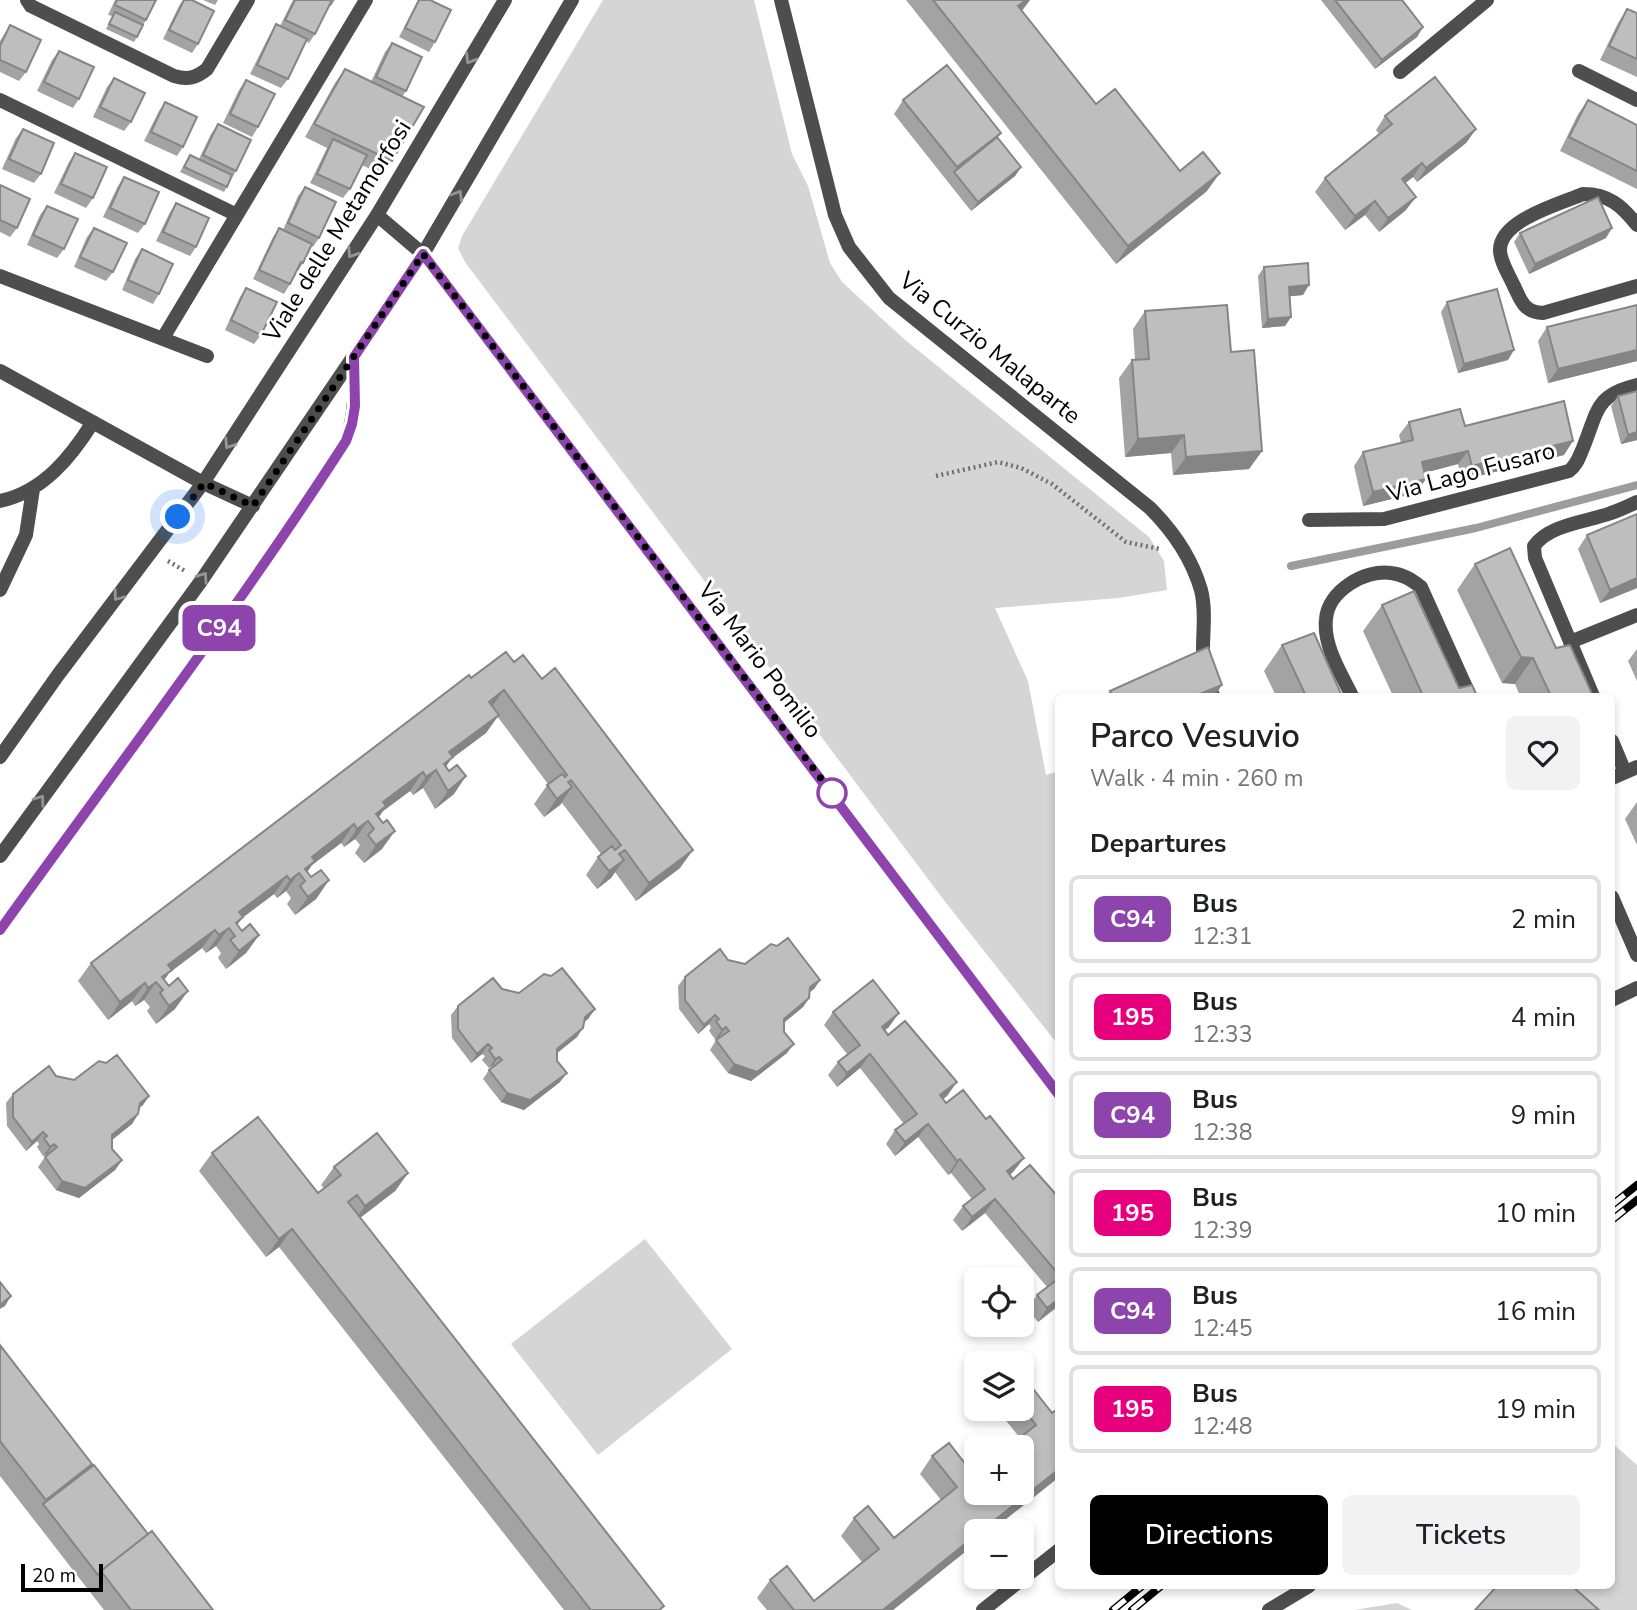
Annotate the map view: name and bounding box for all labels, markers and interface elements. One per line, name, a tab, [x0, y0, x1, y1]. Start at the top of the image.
one-way arrow	[466, 51, 479, 64]
street label: Viale delle Metamorfosi	[255, 114, 418, 349]
one-way arrow	[450, 190, 463, 202]
one-way arrow	[348, 245, 361, 258]
street label: Via Curzio Malaparte	[892, 264, 1088, 431]
street label: Via Lago Fusaro	[1382, 434, 1559, 510]
one-way arrow	[224, 436, 237, 449]
your location	[160, 499, 195, 534]
one-way arrow	[195, 572, 207, 585]
street label: Via Mario Pomilio	[690, 574, 829, 745]
one-way arrow	[114, 588, 127, 601]
line badge: C94	[179, 605, 259, 651]
text: C94	[196, 612, 242, 644]
text: Parco Vesuvio	[1090, 714, 1300, 759]
button: heart	[1506, 716, 1580, 790]
text: Walk · 4 min · 260 m	[1090, 763, 1303, 794]
unlabelled marker	[817, 778, 847, 808]
one-way arrow	[32, 795, 44, 808]
text: Departures	[1090, 826, 1226, 861]
text: Bus	[1192, 886, 1238, 921]
text: 2 min	[1511, 902, 1576, 937]
text: C94	[1110, 903, 1155, 935]
text: 12:31	[1192, 921, 1252, 952]
text: Bus	[1192, 984, 1238, 1019]
text: 4 min	[1511, 1000, 1576, 1035]
text: 195	[1111, 1001, 1154, 1033]
text: 12:33	[1192, 1019, 1252, 1050]
text: Bus	[1192, 1082, 1238, 1117]
text: 9 min	[1511, 1098, 1576, 1133]
text: C94	[1110, 1099, 1155, 1131]
text: 12:38	[1192, 1117, 1252, 1148]
text: Bus	[1192, 1180, 1238, 1215]
text: 10 min	[1495, 1196, 1576, 1231]
text: 195	[1111, 1197, 1154, 1229]
text: 12:39	[1192, 1215, 1252, 1246]
map controls	[964, 1267, 1034, 1589]
button: locate	[964, 1267, 1034, 1337]
text: Bus	[1192, 1278, 1238, 1313]
text: 16 min	[1495, 1294, 1576, 1329]
text: C94	[1110, 1295, 1155, 1327]
text: 12:45	[1192, 1313, 1252, 1344]
button: layers	[964, 1351, 1034, 1421]
text: Bus	[1192, 1376, 1238, 1411]
text: 19 min	[1495, 1392, 1576, 1427]
text: 195	[1111, 1393, 1154, 1425]
text: 12:48	[1192, 1411, 1252, 1442]
button: +	[964, 1435, 1034, 1505]
button: Directions	[1090, 1495, 1328, 1575]
button: Tickets	[1342, 1495, 1580, 1575]
button: −	[964, 1519, 1034, 1589]
scale bar	[21, 1561, 103, 1593]
text: 20 m	[32, 1563, 76, 1589]

